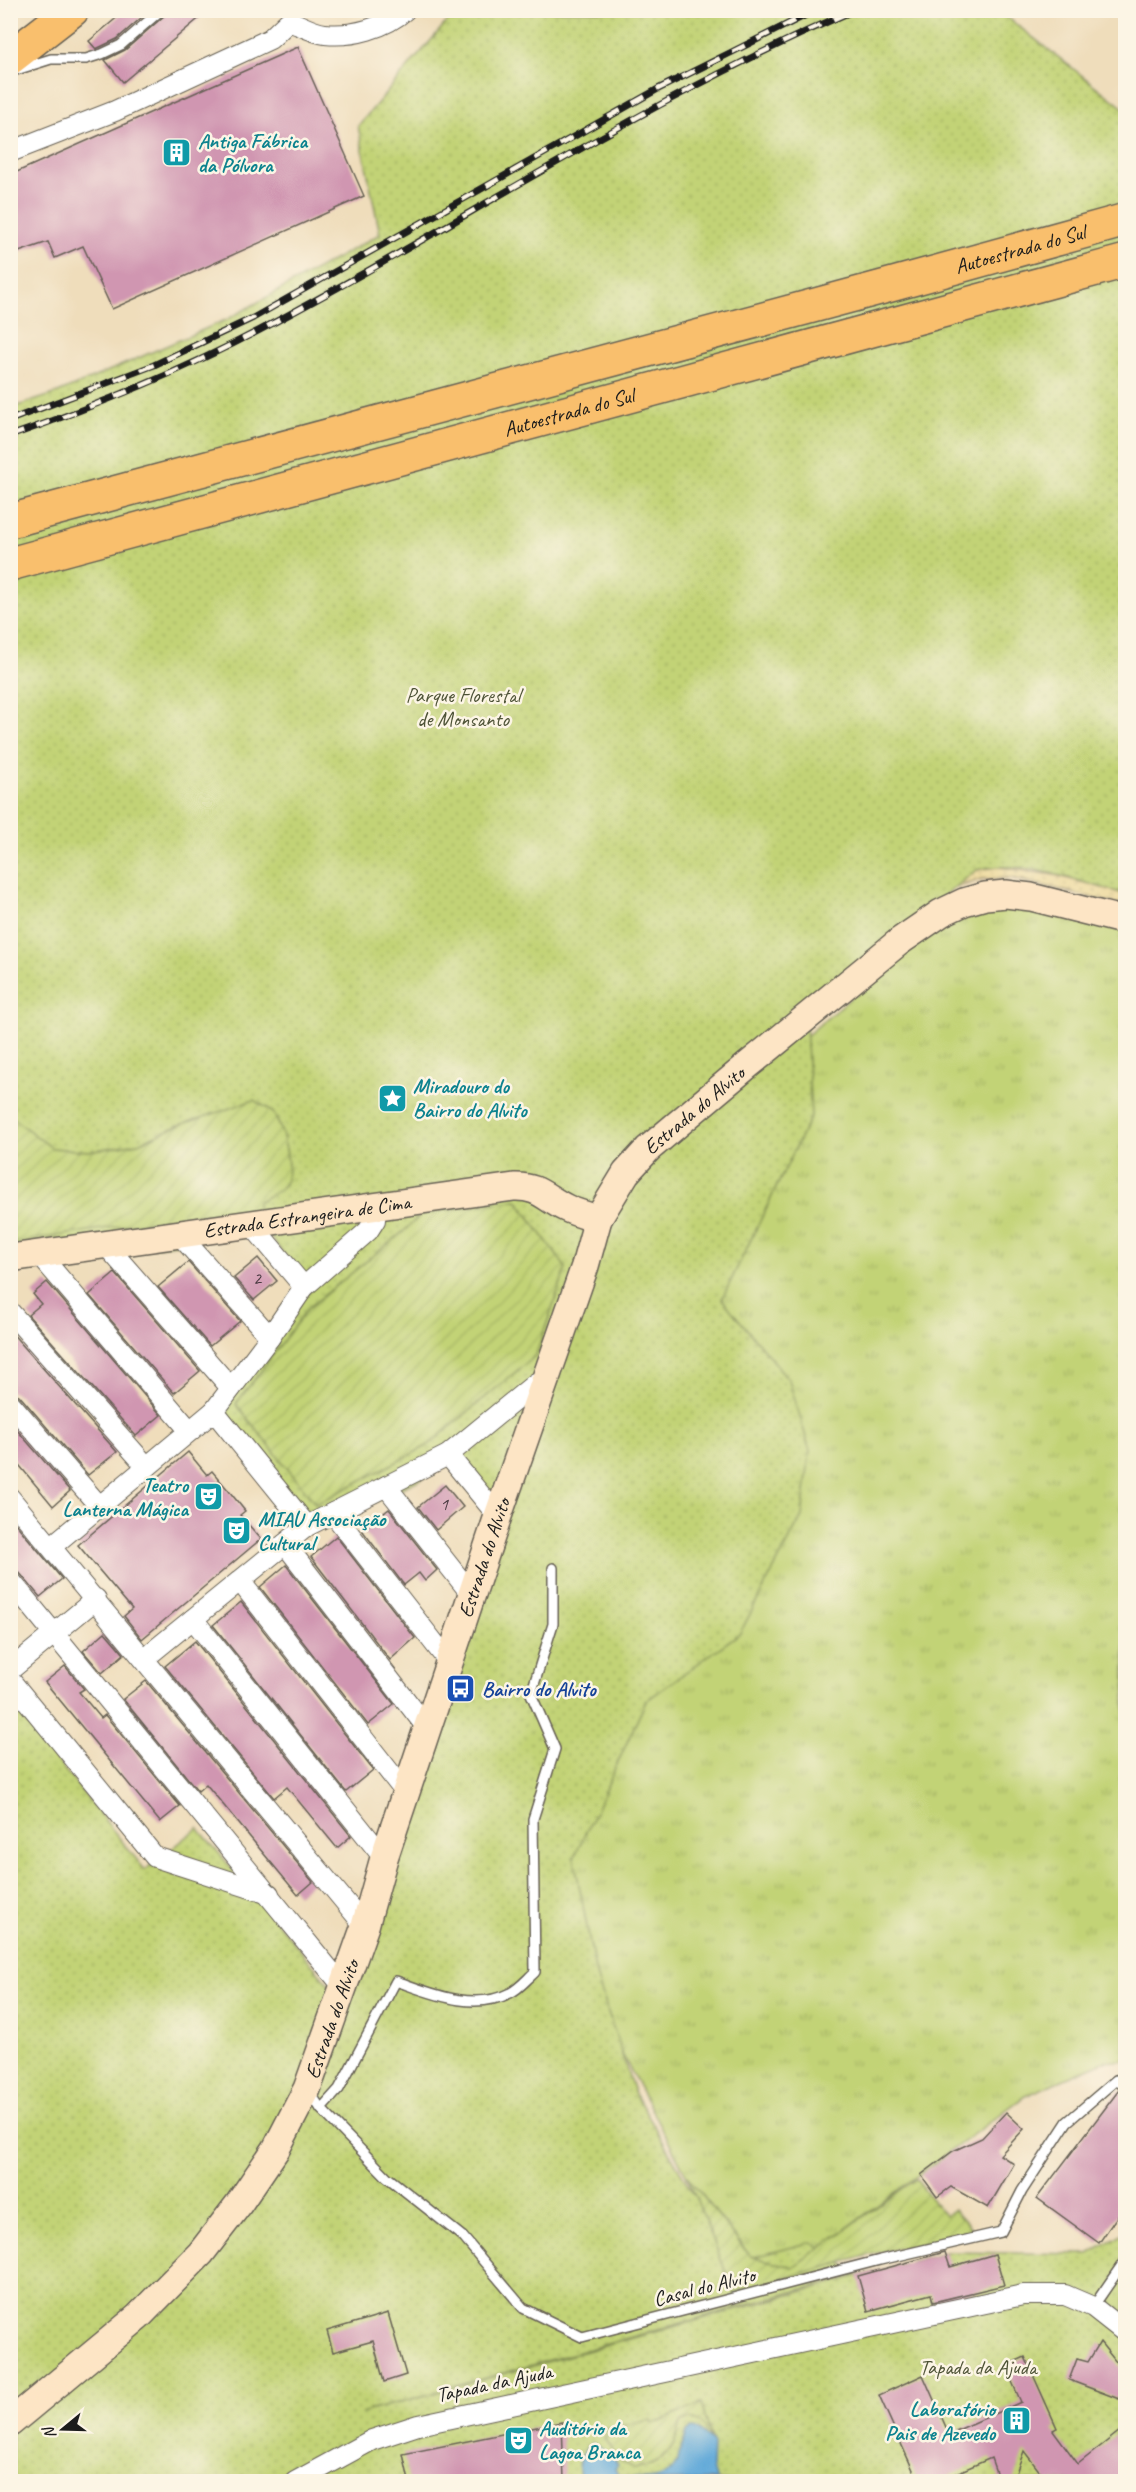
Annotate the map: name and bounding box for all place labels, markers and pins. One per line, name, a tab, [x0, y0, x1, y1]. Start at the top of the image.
place label: Antiga Fábrica da Pólvora	[198, 128, 309, 178]
building icon: Antiga Fábrica da Pólvora	[161, 137, 193, 169]
place label: Miradouro do Bairro do Alvito	[413, 1073, 528, 1123]
place icon: Miradouro do Bairro do Alvito	[376, 1082, 408, 1114]
place label: Teatro Lanterna Mágica	[62, 1472, 189, 1522]
theatre icon: Teatro Lanterna Mágica	[193, 1481, 225, 1513]
place label: MIAU Associação Cultural	[258, 1506, 387, 1556]
theatre icon: MIAU Associação Cultural	[221, 1515, 253, 1547]
bus stop icon: Bairro do Alvito	[445, 1673, 477, 1705]
place label: Bairro do Alvito	[482, 1676, 597, 1702]
place label: Laboratório Pais de Azevedo	[885, 2396, 997, 2446]
building icon: Laboratório Pais de Azevedo	[1000, 2405, 1032, 2437]
place label: Auditório da Lagoa Branca	[539, 2415, 642, 2465]
theatre icon: Auditório da Lagoa Branca	[502, 2424, 534, 2456]

